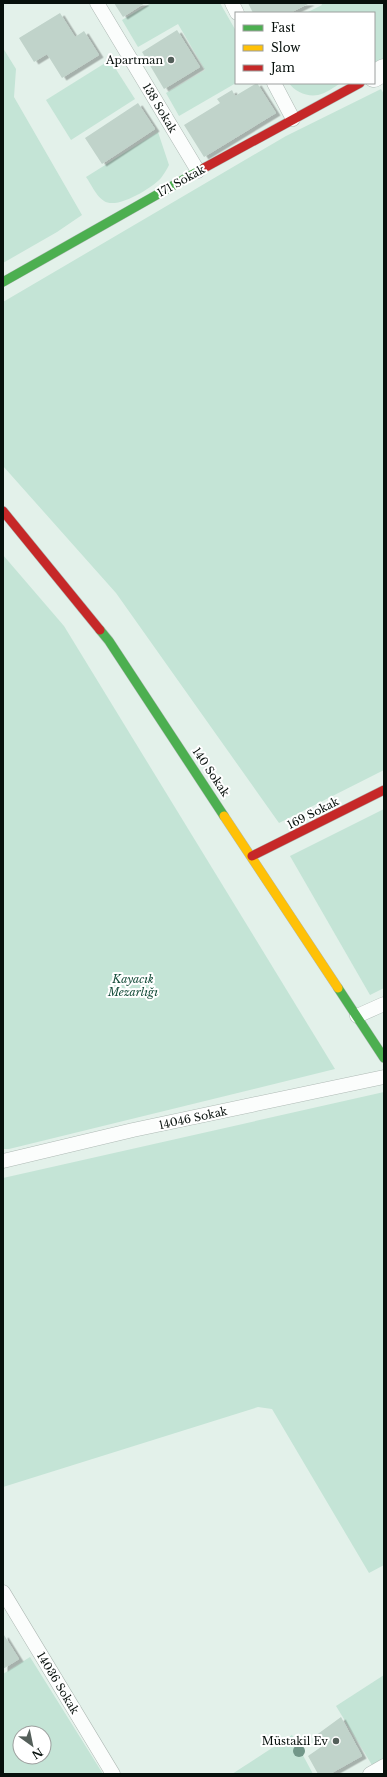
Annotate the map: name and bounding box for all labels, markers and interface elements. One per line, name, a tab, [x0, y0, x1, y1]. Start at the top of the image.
legend	[235, 12, 375, 84]
text: Fast	[271, 20, 296, 35]
text: Slow	[271, 40, 301, 55]
place label: Apartman	[105, 53, 163, 67]
marker: Apartman	[166, 55, 176, 65]
text: Jam	[269, 60, 295, 75]
street label: 138 Sokak	[140, 81, 180, 136]
street label: 171 Sokak	[155, 162, 208, 200]
street label: 140 Sokak	[189, 745, 233, 799]
street label: 169 Sokak	[285, 794, 341, 832]
park label: Kayacık Mezarlığı	[107, 972, 158, 999]
street label: 14046 Sokak	[157, 1104, 229, 1132]
street label: 14036 Sokak	[34, 1649, 82, 1717]
north arrow	[12, 1725, 52, 1765]
place label: Müstakil Ev	[262, 1734, 328, 1748]
marker: Müstakil Ev	[331, 1736, 341, 1746]
text: N	[29, 1745, 46, 1762]

